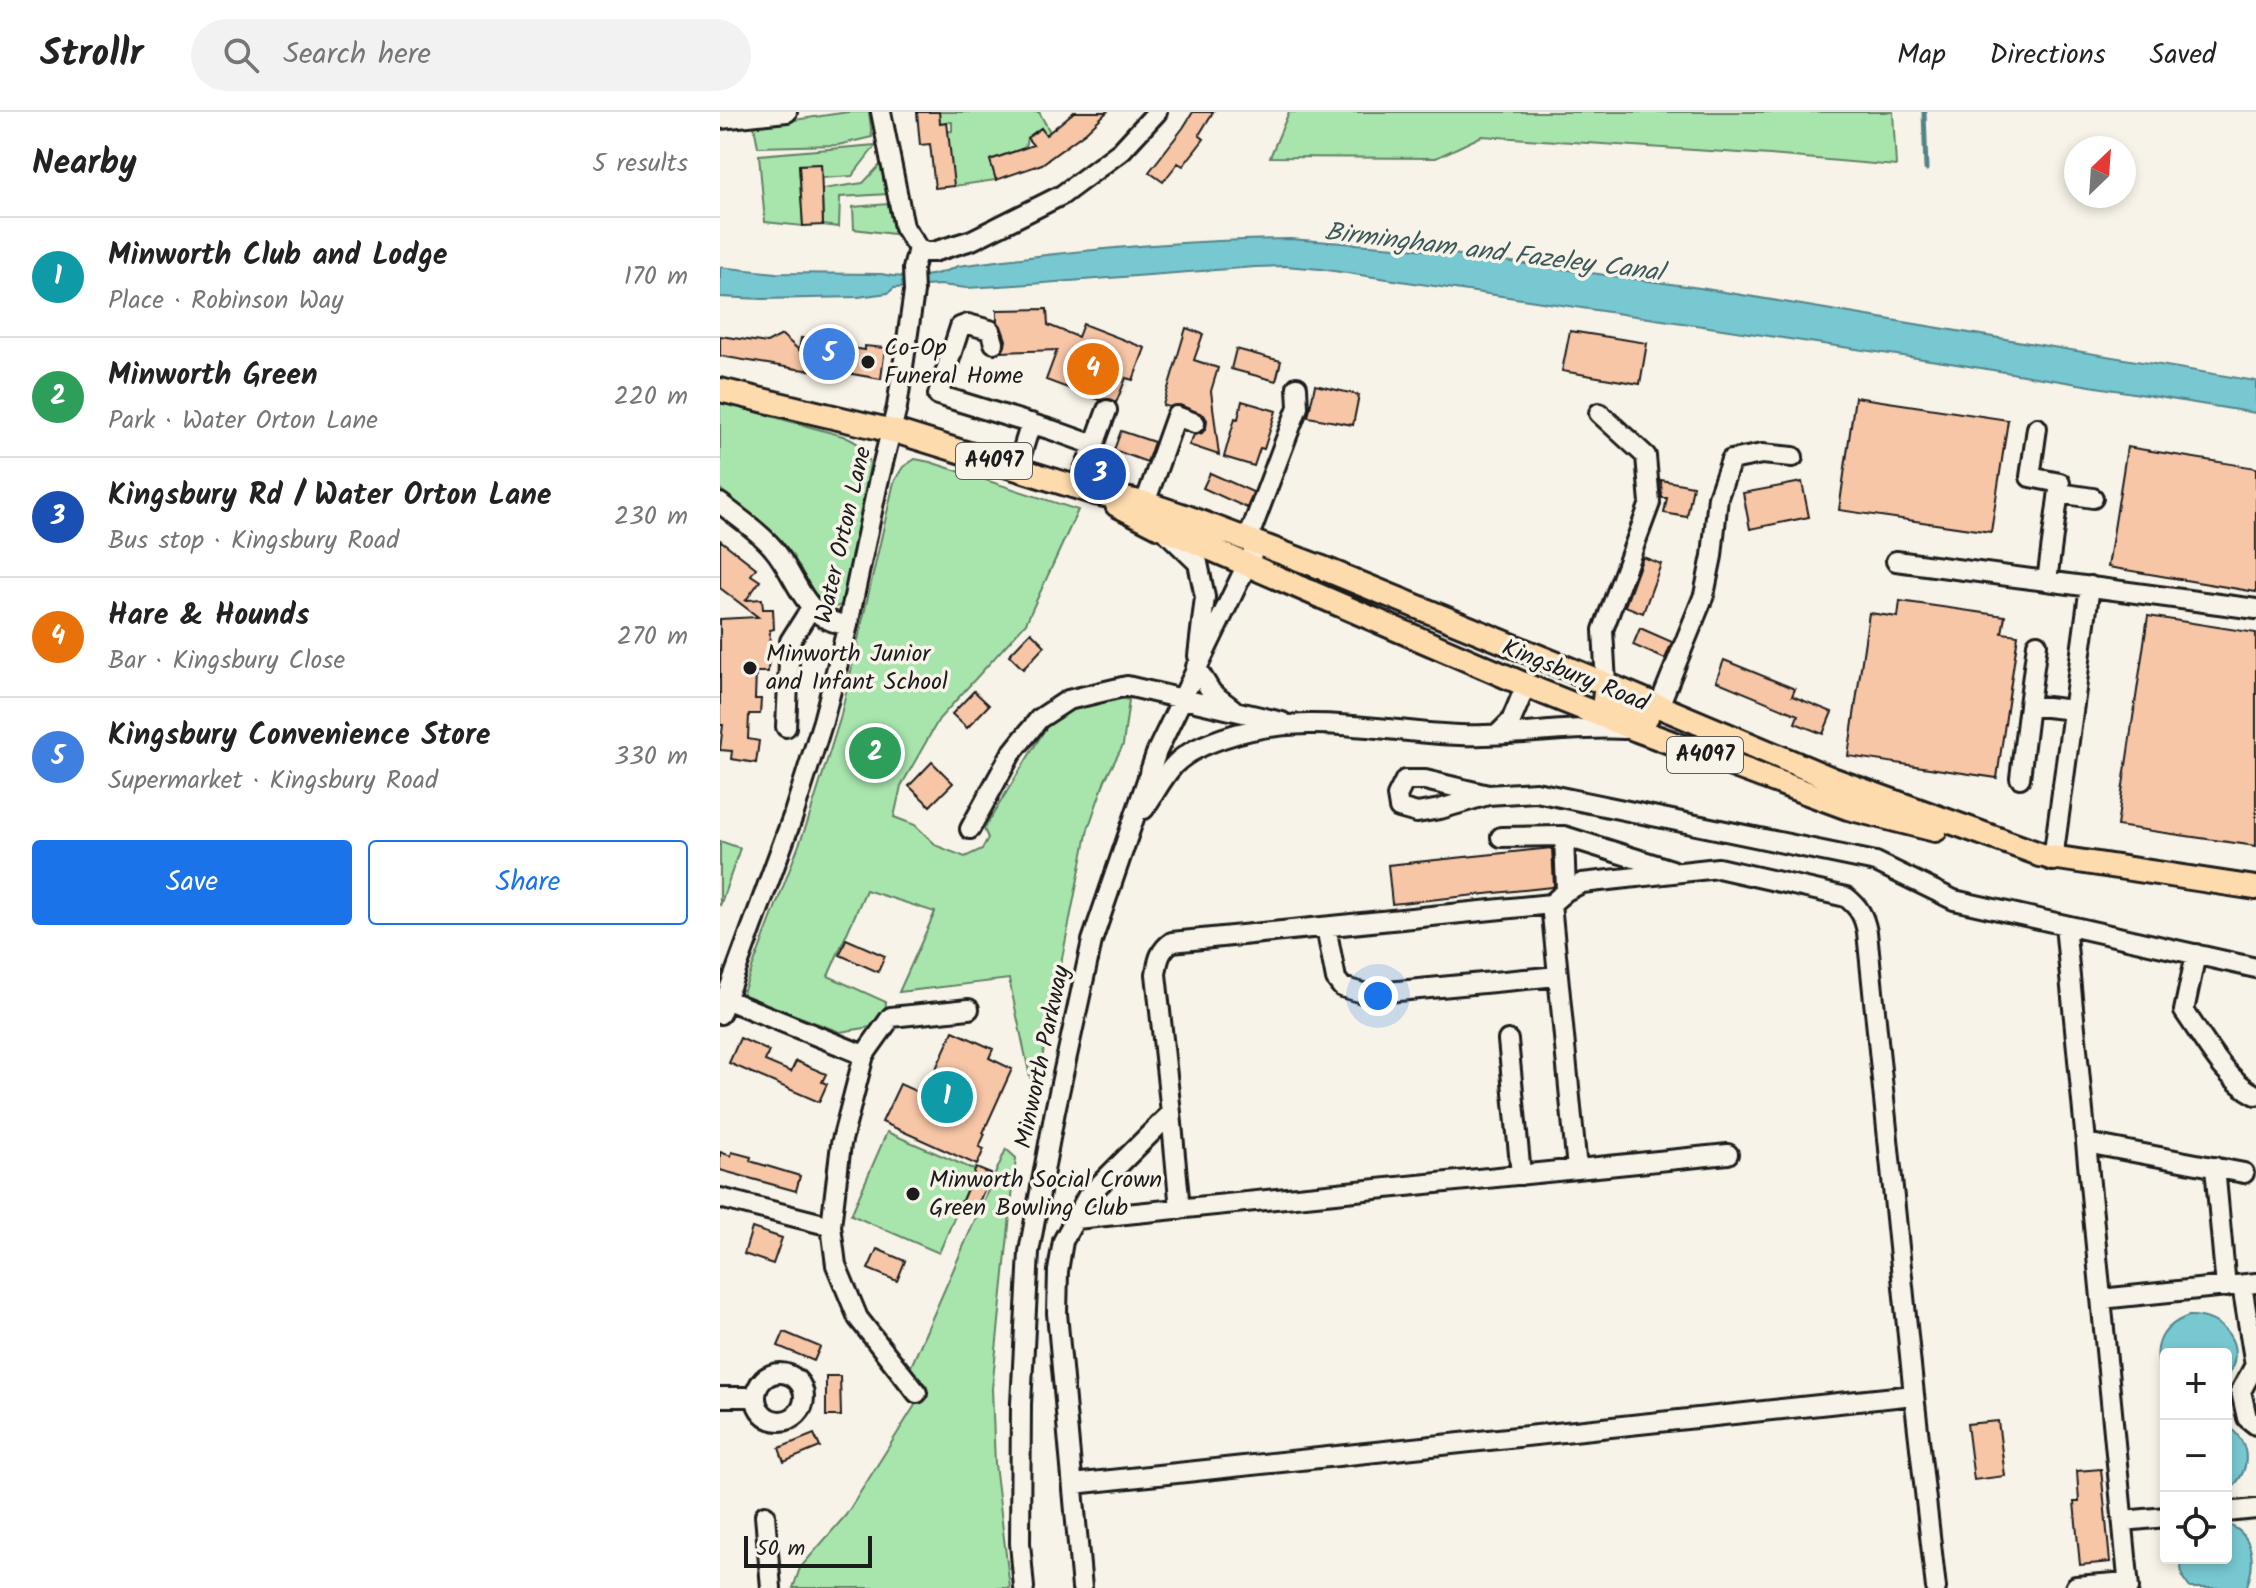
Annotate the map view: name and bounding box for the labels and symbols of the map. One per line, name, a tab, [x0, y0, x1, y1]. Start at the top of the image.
north arrow	[2064, 136, 2136, 208]
water label: Birmingham and Fazeley Canal	[1322, 211, 1670, 295]
pin: 5	[803, 324, 855, 384]
place label: Co-Op Funeral Home	[884, 329, 1023, 396]
pin: 4	[1067, 339, 1119, 399]
marker: Co-Op Funeral Home	[859, 353, 877, 371]
street label: Water Orton Lane	[805, 442, 883, 628]
road number: A4097	[956, 443, 1032, 479]
pin: 3	[1074, 444, 1126, 504]
street label: Kingsbury Road	[1496, 629, 1655, 724]
place label: Minworth Junior and Infant School	[766, 635, 948, 702]
marker: Minworth Junior and Infant School	[741, 659, 759, 677]
pin: 2	[849, 723, 901, 783]
road number: A4097	[1667, 737, 1743, 773]
street label: Minworth Parkway	[1005, 961, 1082, 1152]
your location	[1358, 976, 1398, 1016]
pin: 1	[921, 1067, 973, 1127]
place label: Minworth Social Crown Green Bowling Club	[929, 1161, 1162, 1228]
marker: Minworth Social Crown Green Bowling Club	[904, 1185, 922, 1203]
scale bar	[744, 1532, 872, 1568]

